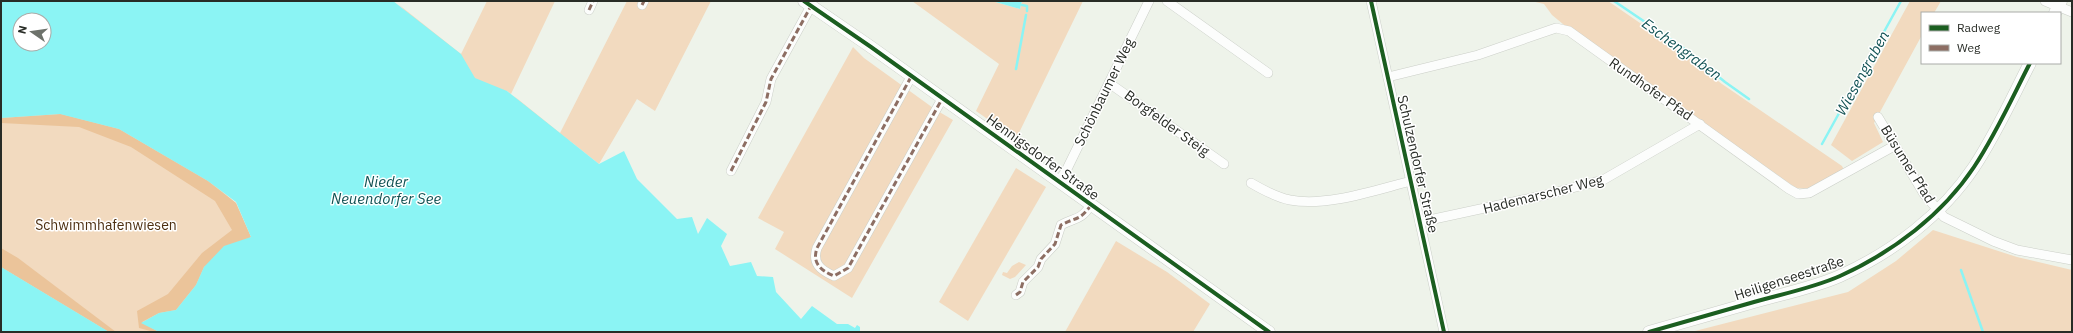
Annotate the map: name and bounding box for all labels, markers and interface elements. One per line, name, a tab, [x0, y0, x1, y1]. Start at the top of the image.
north arrow	[12, 12, 52, 52]
legend	[1921, 12, 2061, 64]
water label: Eschengraben	[1638, 14, 1726, 84]
text: Radweg	[1957, 20, 2001, 35]
text: N	[15, 24, 30, 35]
water label: Wiesengraben	[1831, 27, 1893, 119]
street label: Schönbaumer Weg	[1070, 34, 1138, 149]
text: Weg	[1957, 40, 1981, 55]
street label: Rundhofer Pfad	[1606, 54, 1696, 124]
street label: Borgfelder Steig	[1121, 86, 1214, 160]
street label: Schulzendorfer Straße	[1393, 93, 1443, 235]
street label: Hennigsdorfer Straße	[983, 110, 1103, 204]
street label: Büsumer Pfad	[1877, 122, 1939, 206]
street label: Hademarscher Weg	[1481, 170, 1606, 218]
water label: Nieder Neuendorfer See	[331, 172, 441, 208]
park label: Schwimmhafenwiesen	[35, 216, 177, 234]
street label: Heiligenseestraße	[1732, 252, 1846, 304]

